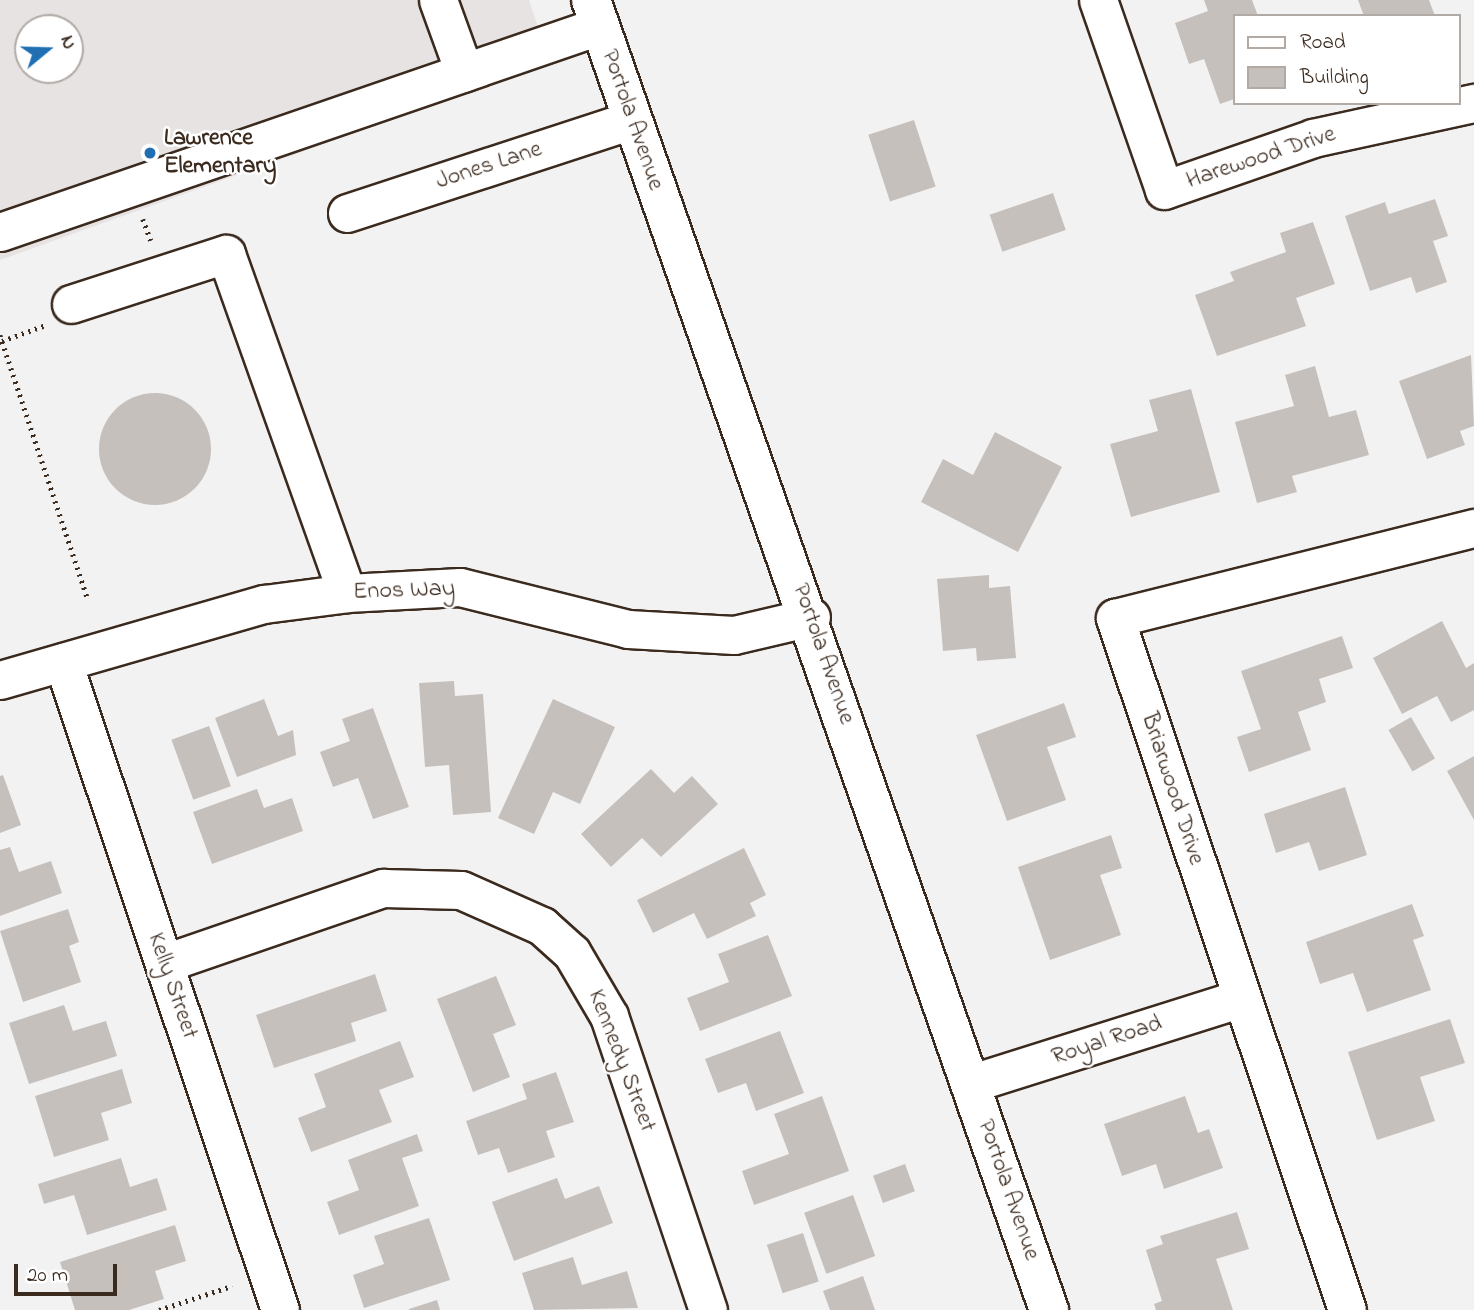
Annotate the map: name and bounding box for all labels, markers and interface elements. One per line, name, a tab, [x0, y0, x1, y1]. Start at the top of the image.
north arrow	[14, 14, 84, 84]
legend	[1232, 14, 1460, 105]
text: Road	[1300, 28, 1346, 58]
text: N	[53, 32, 82, 53]
street label: Portola Avenue	[594, 46, 670, 194]
text: Building	[1300, 63, 1369, 93]
street label: Harewood Drive	[1183, 120, 1339, 196]
place label: Lawrence Elementary	[164, 125, 276, 181]
street label: Jones Lane	[433, 135, 545, 197]
marker: Lawrence Elementary	[142, 145, 158, 161]
street label: Enos Way	[353, 575, 455, 607]
street label: Portola Avenue	[785, 580, 861, 728]
street label: Briarwood Drive	[1134, 709, 1210, 869]
street label: Kelly Street	[140, 929, 204, 1043]
street label: Kennedy Street	[581, 986, 661, 1136]
street label: Royal Road	[1048, 1010, 1166, 1072]
street label: Portola Avenue	[970, 1116, 1046, 1264]
scale bar	[18, 1250, 121, 1294]
text: 20 m	[27, 1261, 68, 1291]

